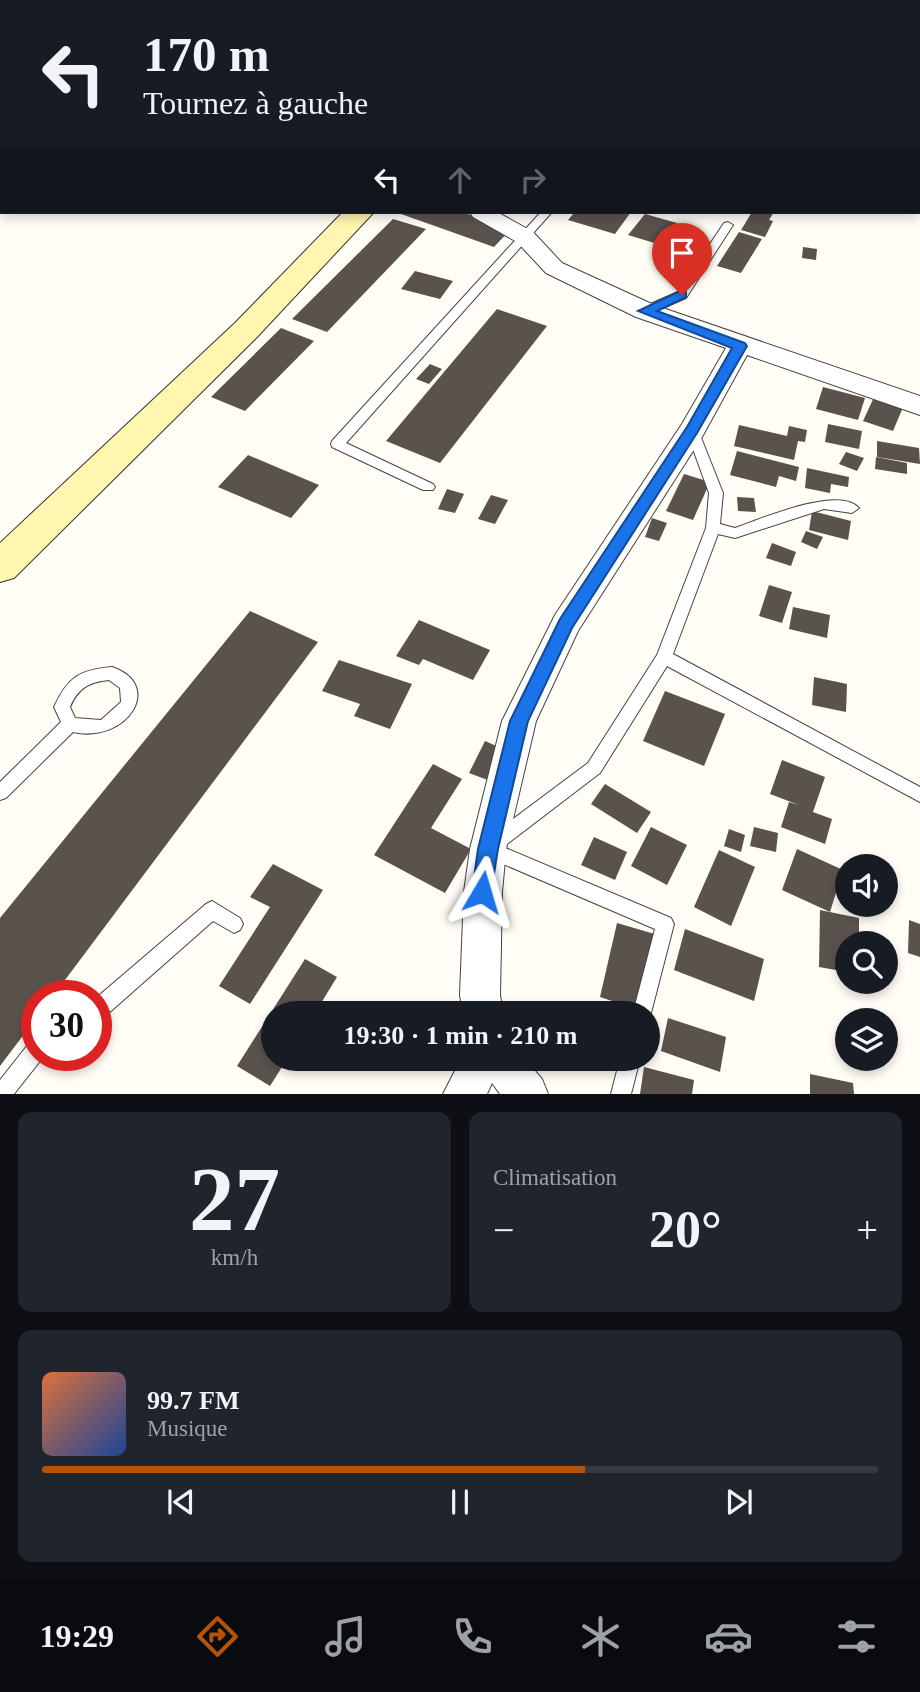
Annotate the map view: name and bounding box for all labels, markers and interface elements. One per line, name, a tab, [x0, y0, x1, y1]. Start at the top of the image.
text: 170 m	[143, 27, 270, 82]
icon: left	[28, 28, 119, 119]
text: Tournez à gauche	[143, 85, 368, 121]
icon: left	[368, 161, 406, 199]
icon: ahead	[441, 161, 479, 199]
icon: right	[514, 161, 552, 199]
pin	[652, 223, 712, 295]
icon: arrive	[663, 234, 701, 272]
map controls	[835, 854, 898, 1071]
button: sound	[835, 854, 898, 917]
position arrow	[445, 855, 519, 929]
button: search	[835, 931, 898, 994]
speed limit sign: 30	[21, 980, 112, 1071]
button: layers	[835, 1008, 898, 1071]
text: 19:30 · 1 min · 210 m	[344, 1021, 578, 1050]
text: 27	[189, 1149, 280, 1250]
text: Climatisation	[493, 1165, 617, 1190]
text: 20°	[649, 1201, 722, 1258]
text: −	[493, 1209, 514, 1251]
text: +	[857, 1209, 878, 1251]
text: km/h	[211, 1245, 258, 1270]
text: 99.7 FM	[147, 1386, 239, 1415]
text: Musique	[147, 1416, 228, 1441]
icon: previous	[162, 1483, 200, 1521]
icon: pause	[441, 1483, 479, 1521]
icon: next	[720, 1483, 758, 1521]
icon: directions	[193, 1612, 242, 1661]
icon: music	[321, 1612, 370, 1661]
icon: phone	[448, 1612, 497, 1661]
icon: climate	[576, 1612, 625, 1661]
icon: car	[704, 1612, 753, 1661]
icon: filters	[832, 1612, 881, 1661]
text: 19:29	[39, 1618, 114, 1654]

